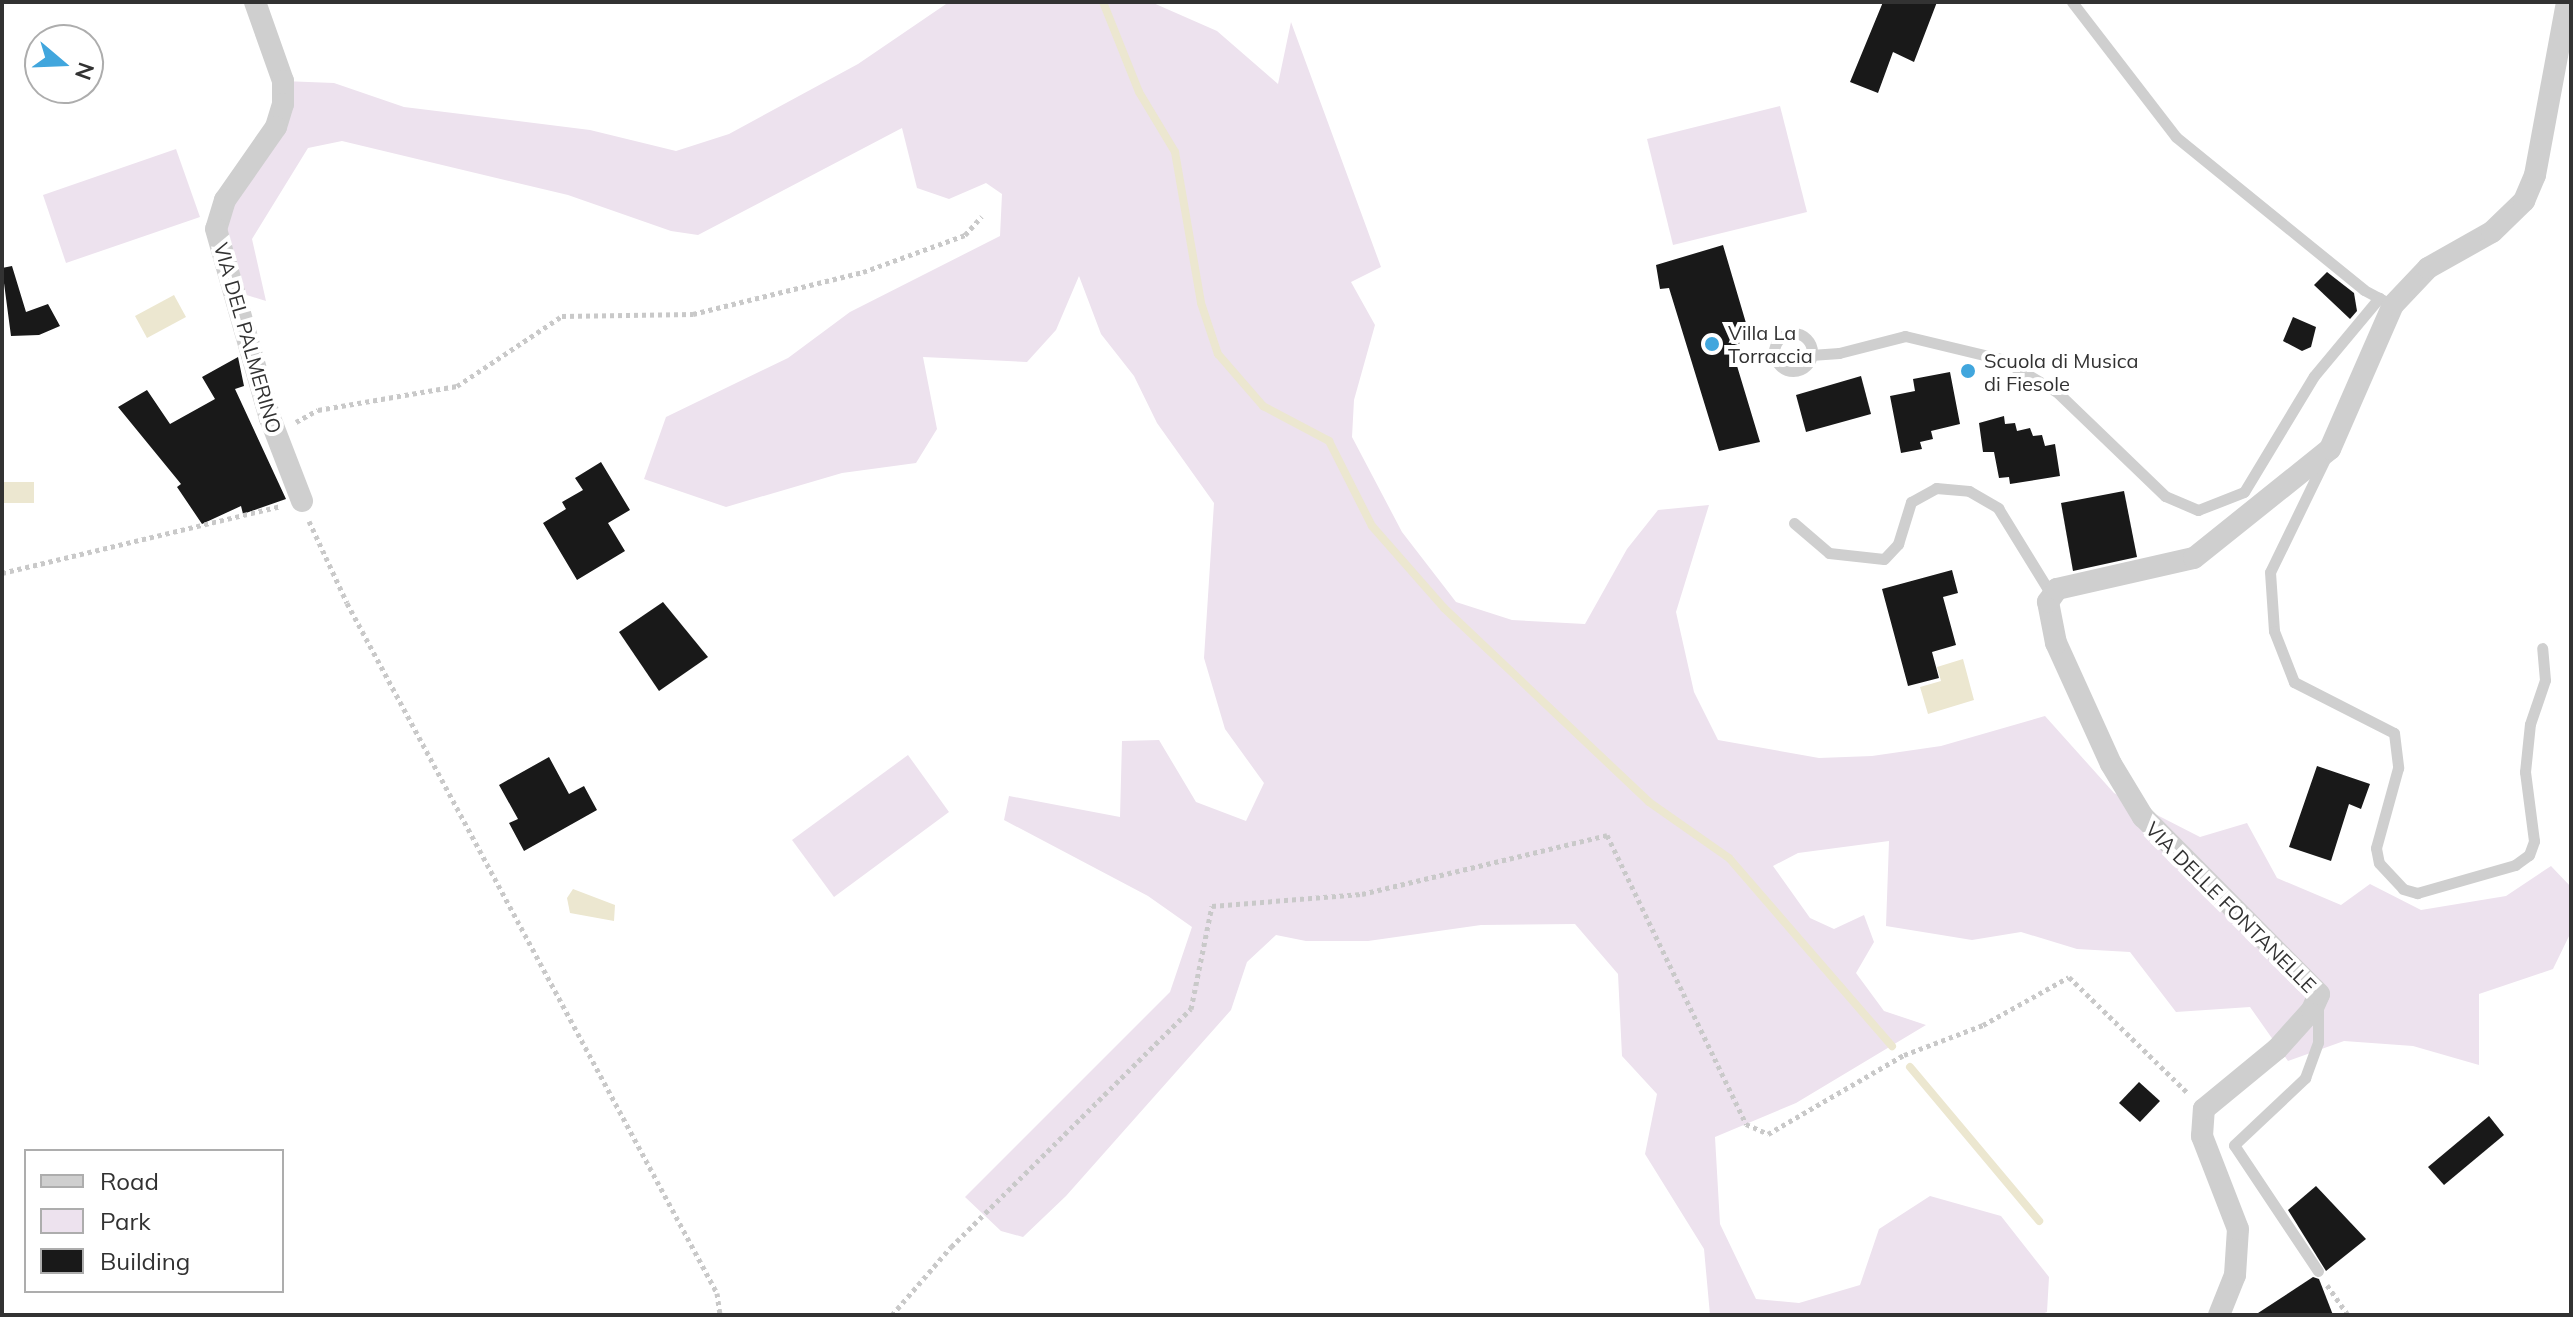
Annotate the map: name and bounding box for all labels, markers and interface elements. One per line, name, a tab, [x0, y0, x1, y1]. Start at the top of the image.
north arrow	[24, 24, 104, 104]
text: N	[69, 59, 101, 84]
street label: VIA DEL PALMERINO	[209, 240, 287, 436]
place label: Villa La Torraccia	[1728, 320, 1813, 367]
marker: Villa La Torraccia	[1703, 335, 1721, 353]
place label: Scuola di Musica di Fiesole	[1984, 348, 2138, 395]
marker: Scuola di Musica di Fiesole	[1959, 362, 1977, 380]
street label: VIA DELLE FONTANELLE	[2141, 817, 2321, 997]
legend	[24, 1149, 284, 1293]
text: Road	[100, 1166, 159, 1196]
text: Park	[100, 1206, 151, 1236]
text: Building	[100, 1246, 190, 1276]

